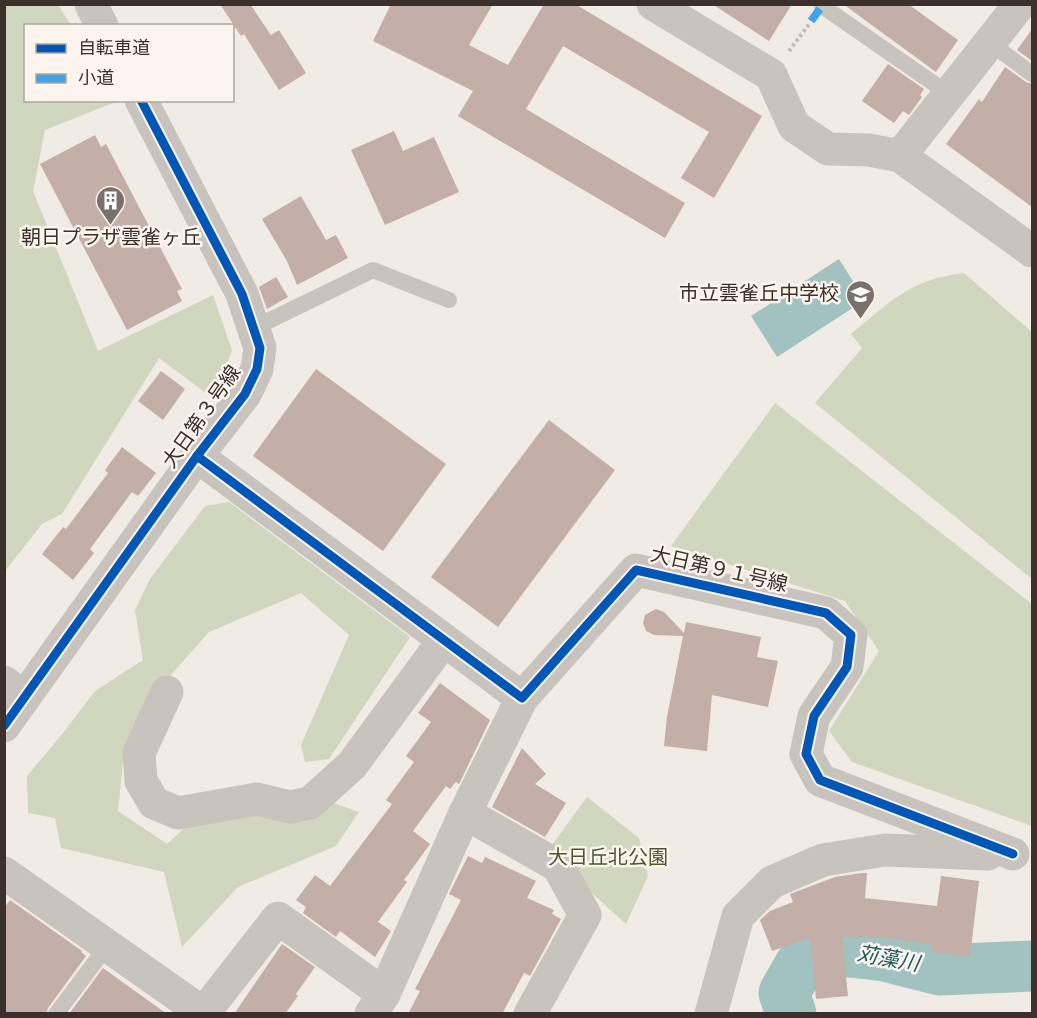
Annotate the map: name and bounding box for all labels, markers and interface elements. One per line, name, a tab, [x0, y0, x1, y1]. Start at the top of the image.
legend	[24, 24, 234, 102]
text: 自転車道	[78, 38, 150, 59]
text: 小道	[78, 68, 114, 89]
building icon: 朝日プラザ雲雀ヶ丘	[95, 184, 127, 226]
place label: 朝日プラザ雲雀ヶ丘	[21, 226, 201, 250]
school or university icon: 市立雲雀丘中学校	[844, 278, 876, 320]
place label: 市立雲雀丘中学校	[679, 282, 839, 306]
street label: 大日第３号線	[158, 361, 246, 473]
street label: 大日第９１号線	[648, 543, 790, 597]
park label: 大日丘北公園	[548, 846, 668, 870]
water label: 苅藻川	[855, 941, 923, 977]

